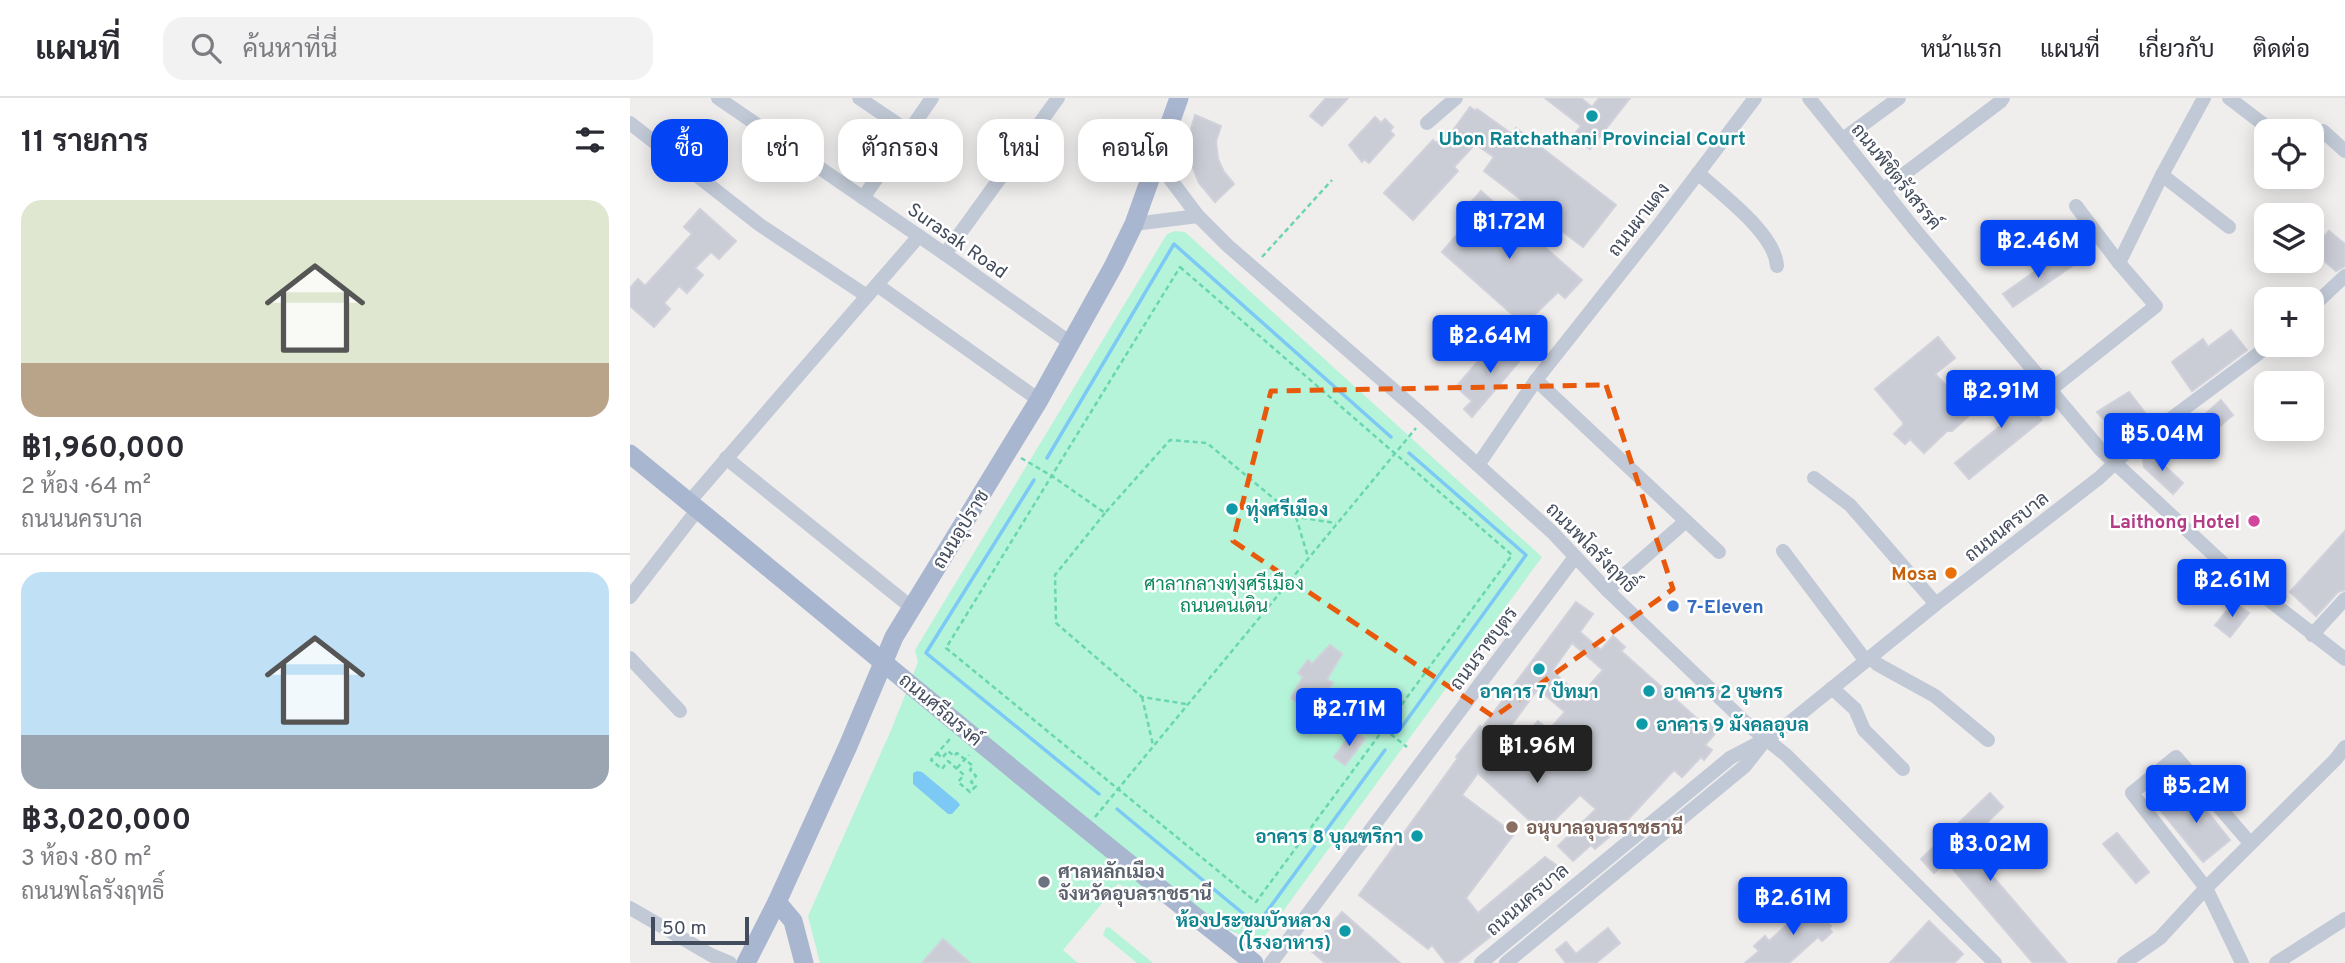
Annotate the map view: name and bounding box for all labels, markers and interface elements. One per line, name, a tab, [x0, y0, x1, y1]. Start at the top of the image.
search box	[163, 17, 653, 80]
icon: search	[187, 29, 225, 67]
text: แผนที่	[35, 30, 121, 72]
text: ค้นหาที่นี่	[243, 34, 338, 67]
text: หน้าแรก	[1921, 36, 2002, 66]
text: แผนที่	[2040, 36, 2100, 66]
text: เกี่ยวกับ	[2138, 36, 2215, 66]
text: ติดต่อ	[2253, 36, 2310, 66]
marker: Ubon Ratchathani Provincial Court	[1584, 108, 1600, 124]
street label: ถนนพิชิตรังสรรค์	[1845, 118, 1947, 236]
chip: ซื้อ	[651, 119, 728, 182]
chip: เช่า	[742, 119, 824, 182]
chip: ตัวกรอง	[838, 119, 963, 182]
chip: ใหม่	[977, 119, 1064, 182]
chip: คอนโด	[1078, 119, 1193, 182]
map controls	[2254, 119, 2324, 441]
button: locate	[2254, 119, 2324, 189]
icon: filters	[571, 121, 609, 159]
text: 11 รายการ	[21, 125, 149, 162]
place label: Ubon Ratchathani Provincial Court	[1438, 128, 1746, 152]
street label: ถนนผาแดง	[1603, 179, 1676, 262]
street label: Surasak Road	[902, 198, 1011, 285]
pin: ฿1.72M	[1452, 202, 1566, 261]
button: layers	[2254, 203, 2324, 273]
text: ฿1.72M	[1472, 209, 1546, 238]
pin: ฿2.46M	[1981, 220, 2095, 280]
text: ฿2.46M	[1996, 228, 2080, 257]
icon: home	[252, 245, 378, 371]
button: +	[2254, 287, 2324, 357]
pin: ฿2.64M	[1433, 316, 1547, 375]
text: ฿2.64M	[1448, 323, 1532, 352]
pin: ฿2.91M	[1944, 370, 2058, 430]
button: −	[2254, 371, 2324, 441]
text: ฿2.91M	[1962, 378, 2040, 407]
pin: ฿5.04M	[2105, 414, 2219, 473]
text: ฿5.04M	[2120, 421, 2204, 450]
text: ฿1,960,000	[21, 431, 185, 468]
text: 2 ห้อง · 64 m²	[21, 473, 151, 502]
street label: ถนนอุปราช	[928, 486, 995, 574]
street label: ถนนนครบาล	[1960, 487, 2054, 568]
street label: ถนนพโลรังฤทธิ์	[1540, 492, 1647, 599]
place label: ทุ่งศรีเมือง	[1246, 497, 1328, 524]
marker: ทุ่งศรีเมือง	[1224, 501, 1240, 517]
text: ถนนนครบาล	[21, 507, 143, 536]
place label: Laithong Hotel	[2109, 511, 2240, 535]
marker: Laithong Hotel	[2246, 513, 2262, 529]
pin: ฿2.61M	[2175, 560, 2289, 619]
place label: Mosa	[1891, 563, 1937, 587]
marker: Mosa	[1943, 565, 1959, 581]
text: ฿2.61M	[2193, 567, 2271, 596]
park label: ศาลากลางทุ่งศรีเมือง ถนนคนเดิน	[1144, 571, 1304, 619]
place label: 7-Eleven	[1687, 596, 1764, 620]
marker: 7-Eleven	[1665, 598, 1681, 614]
street label: ถนนราชบุตร	[1445, 603, 1524, 696]
icon: home	[252, 617, 378, 743]
marker: อาคาร 7 ปัทมา	[1531, 661, 1547, 677]
street label: ถนนศรีณรงค์	[893, 667, 987, 752]
place label: อาคาร 7 ปัทมา	[1479, 681, 1599, 705]
place label: อาคาร 2 บุษกร	[1663, 681, 1783, 706]
marker: อาคาร 2 บุษกร	[1641, 683, 1657, 699]
pin: ฿2.71M	[1292, 688, 1406, 748]
text: ฿2.71M	[1312, 696, 1386, 725]
place label: อาคาร 9 มังคลอุบล	[1656, 714, 1809, 739]
marker: อาคาร 9 มังคลอุบล	[1634, 716, 1650, 732]
pin: ฿1.96M	[1480, 726, 1594, 785]
text: ฿1.96M	[1498, 733, 1576, 762]
pin: ฿5.2M	[2147, 766, 2245, 825]
text: ฿5.2M	[2162, 773, 2230, 802]
text: ฿3,020,000	[21, 803, 191, 840]
place label: อนุบาลอุบลราชธานี	[1526, 815, 1683, 842]
marker: อนุบาลอุบลราชธานี	[1504, 819, 1520, 835]
pin: ฿3.02M	[1933, 824, 2047, 883]
place label: อาคาร 8 บุณฑริกา	[1255, 825, 1403, 851]
marker: อาคาร 8 บุณฑริกา	[1409, 828, 1425, 844]
text: ฿3.02M	[1949, 831, 2031, 860]
text: 3 ห้อง · 80 m²	[21, 845, 151, 874]
street label: ถนนนครบาล	[1482, 859, 1574, 942]
place label: ศาลหลักเมือง จังหวัดอุบลราชธานี	[1058, 860, 1212, 908]
marker: ศาลหลักเมือง จังหวัดอุบลราชธานี	[1036, 874, 1052, 890]
pin: ฿2.61M	[1736, 878, 1850, 937]
text: ถนนพโลรังฤทธิ์	[21, 879, 165, 908]
text: ฿2.61M	[1754, 885, 1832, 914]
place label: ห้องประชุมบัวหลวง (โรงอาหาร)	[1176, 909, 1331, 956]
scale bar	[651, 914, 749, 946]
text: 50 m	[662, 917, 707, 941]
marker: ห้องประชุมบัวหลวง (โรงอาหาร)	[1337, 923, 1353, 939]

